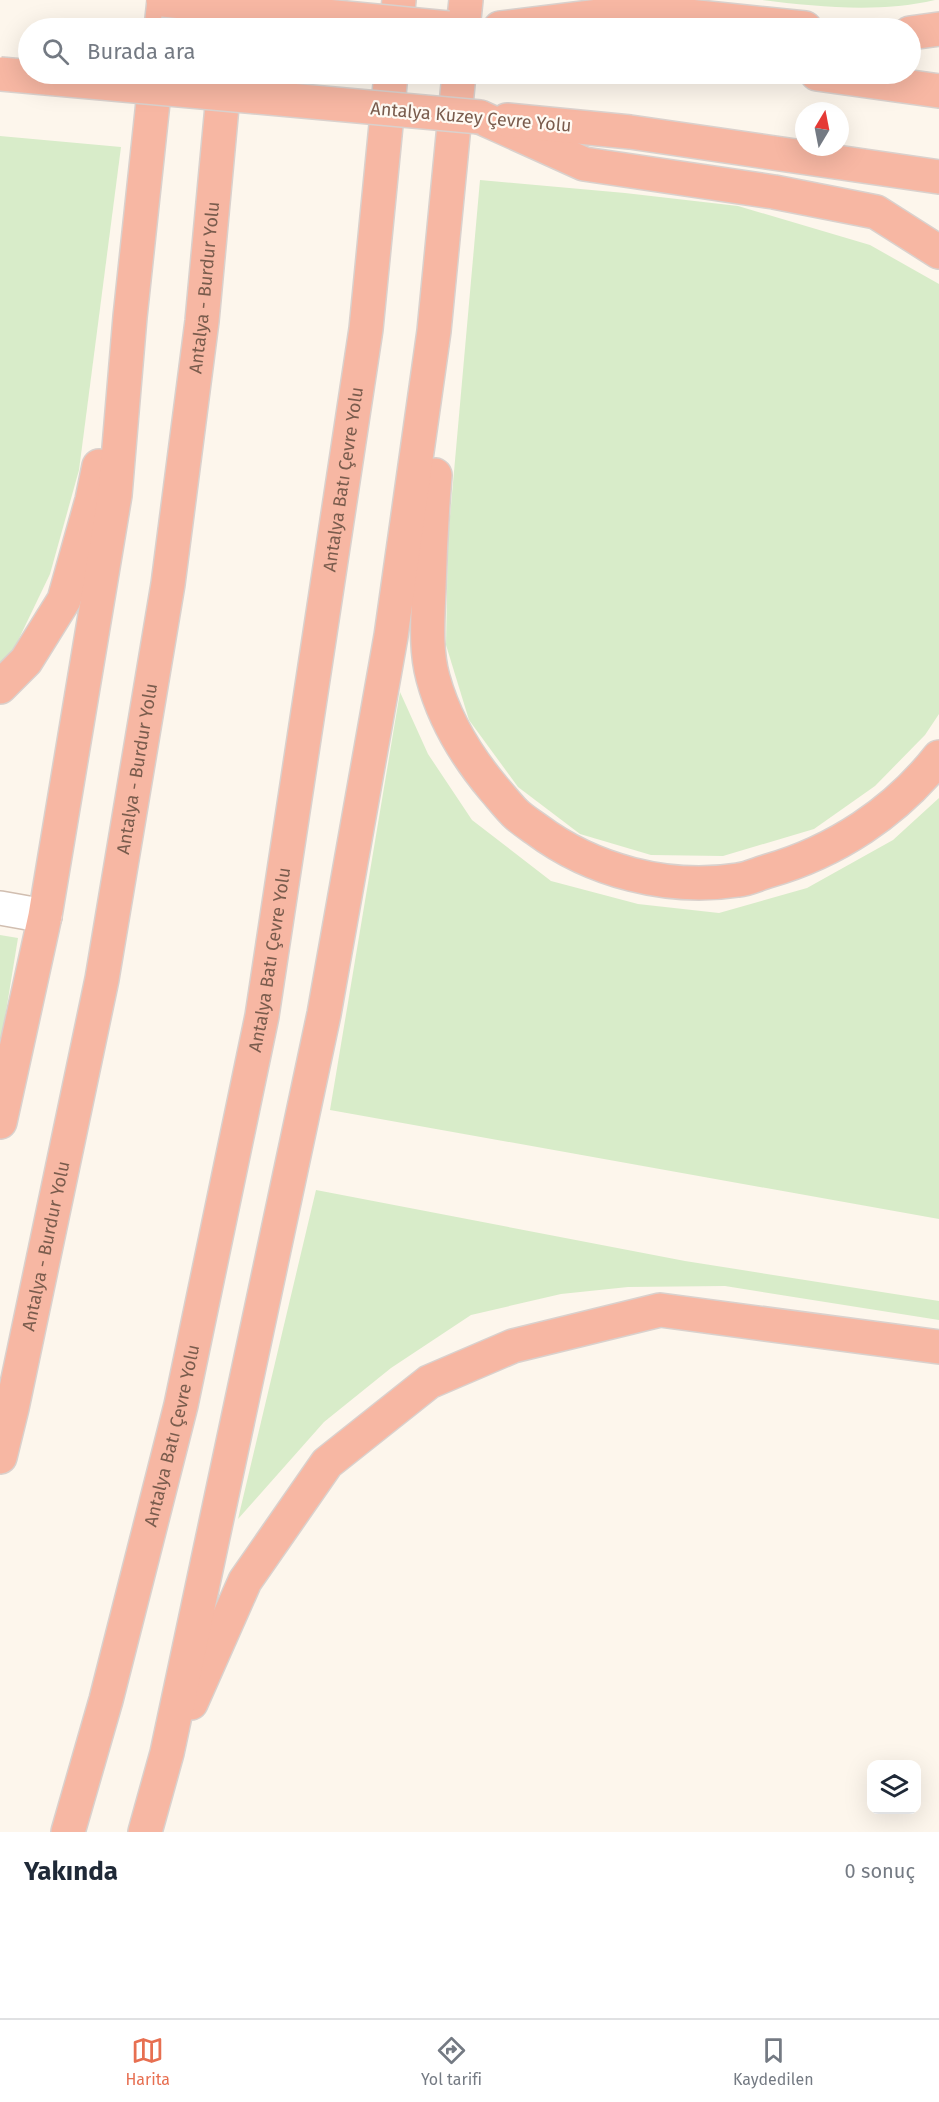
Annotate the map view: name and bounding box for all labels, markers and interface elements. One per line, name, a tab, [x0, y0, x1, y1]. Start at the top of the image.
search box	[18, 18, 921, 84]
icon: search	[39, 35, 72, 68]
text: Burada ara	[87, 38, 195, 65]
street label: Antalya Kuzey Çevre Yolu	[370, 97, 572, 137]
north arrow	[795, 102, 849, 156]
street label: Antalya - Burdur Yolu	[184, 200, 224, 375]
street label: Antalya Batı Çevre Yolu	[318, 385, 368, 573]
street label: Antalya - Burdur Yolu	[112, 681, 162, 856]
street label: Antalya Batı Çevre Yolu	[244, 866, 295, 1054]
street label: Antalya - Burdur Yolu	[17, 1159, 75, 1333]
street label: Antalya Batı Çevre Yolu	[140, 1342, 204, 1529]
map controls	[867, 1760, 921, 1814]
button: layers	[867, 1760, 921, 1814]
text: Yakında	[24, 1856, 118, 1887]
text: 0 sonuç	[845, 1859, 915, 1883]
tab: Harita	[125, 2034, 170, 2089]
tab: Yol tarifi	[421, 2034, 482, 2089]
tab: Kaydedilen	[733, 2034, 814, 2089]

